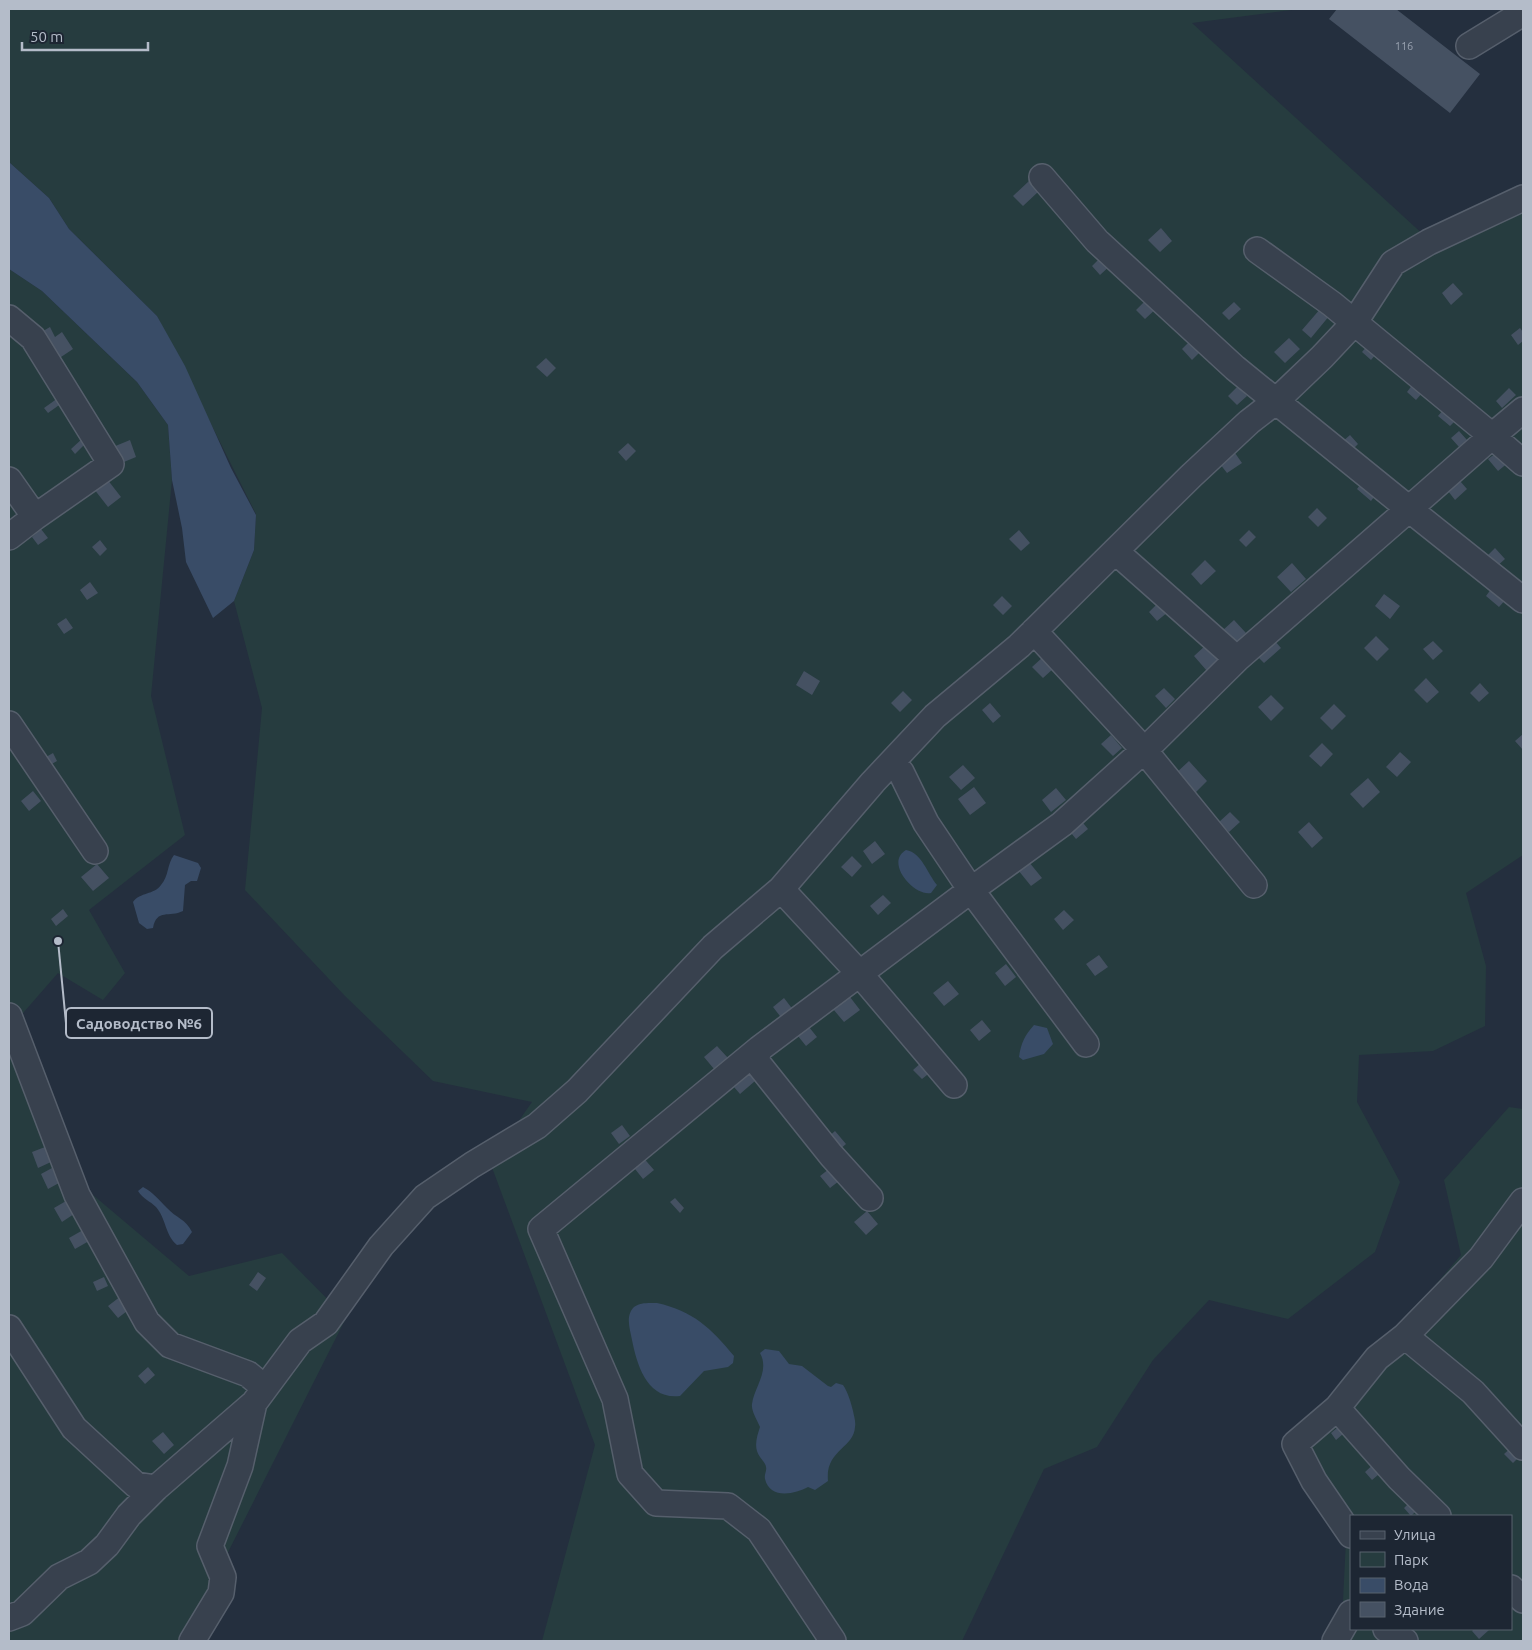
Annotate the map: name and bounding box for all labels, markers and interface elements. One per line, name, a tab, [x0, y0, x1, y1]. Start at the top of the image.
scale bar	[22, 20, 149, 52]
text: 50 m	[30, 28, 63, 45]
house number: 116	[1395, 40, 1413, 52]
callout: Садоводство №6	[66, 1008, 212, 1038]
text: Садоводство №6	[76, 1015, 202, 1032]
legend	[1350, 1515, 1512, 1630]
text: Улица	[1394, 1526, 1436, 1543]
text: Парк	[1394, 1551, 1429, 1568]
text: Вода	[1394, 1576, 1429, 1593]
text: Здание	[1394, 1601, 1445, 1618]

